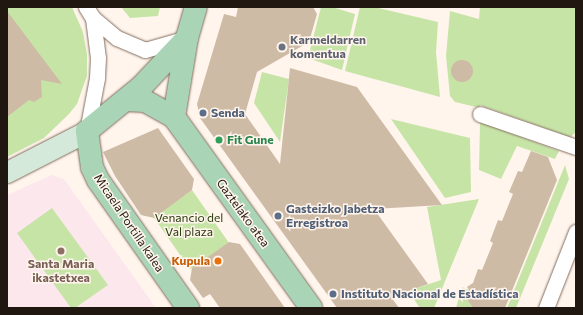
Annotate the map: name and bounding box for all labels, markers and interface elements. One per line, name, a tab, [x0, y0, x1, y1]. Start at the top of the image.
place label: Karmeldarren komentua	[290, 33, 366, 61]
marker: Karmeldarren komentua	[277, 42, 287, 52]
place label: Senda	[211, 106, 245, 120]
marker: Senda	[198, 108, 208, 118]
place label: Fit Gune	[227, 133, 273, 147]
marker: Fit Gune	[214, 135, 224, 145]
street label: Micaela Portilla kalea	[91, 171, 167, 275]
street label: Gaztelako atea	[213, 176, 273, 250]
place label: Gasteizko Jabetza Erregistroa	[286, 202, 385, 230]
park label: Venancio del Val plaza	[155, 211, 223, 239]
marker: Gasteizko Jabetza Erregistroa	[273, 211, 283, 221]
marker: Santa Maria ikastetxea	[56, 246, 66, 256]
place label: Kupula	[171, 254, 210, 268]
marker: Kupula	[213, 256, 223, 266]
place label: Santa Maria ikastetxea	[28, 257, 94, 285]
place label: Instituto Nacional de Estadística	[341, 287, 519, 301]
marker: Instituto Nacional de Estadística	[328, 289, 338, 299]

